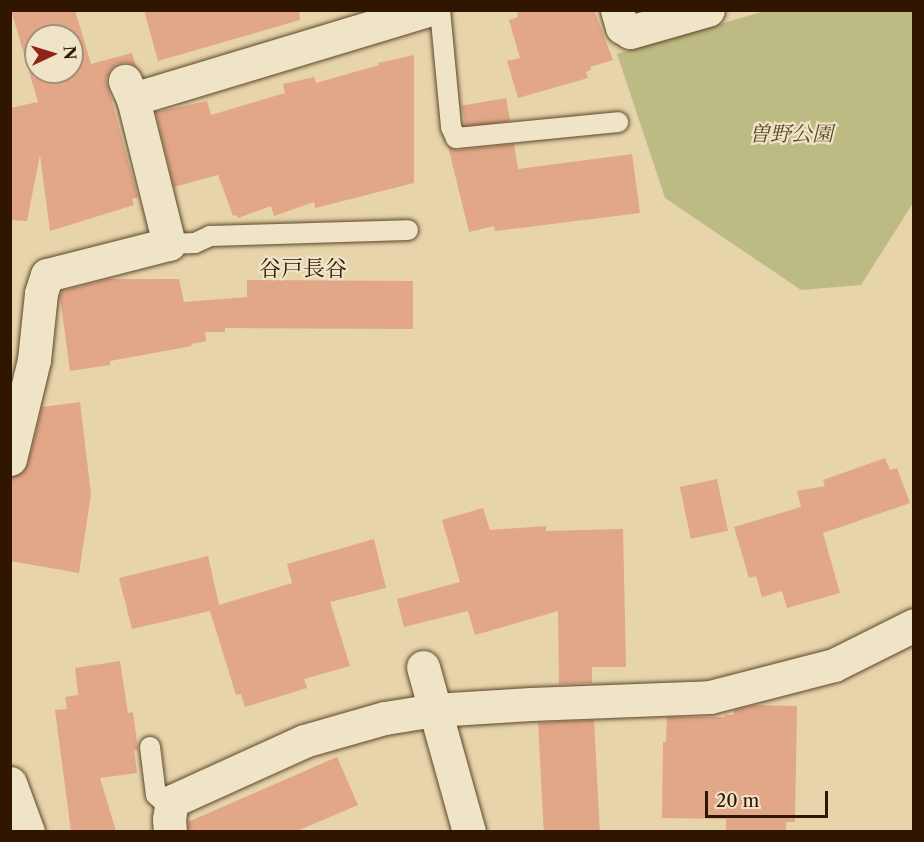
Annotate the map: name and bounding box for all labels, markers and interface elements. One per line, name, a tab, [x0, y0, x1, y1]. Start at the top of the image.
north arrow	[24, 24, 84, 84]
text: N	[60, 45, 80, 61]
park label: 曽野公園	[749, 121, 833, 147]
district label: 谷戸長谷	[259, 256, 347, 282]
scale bar	[708, 779, 831, 817]
text: 20 m	[716, 790, 759, 812]

